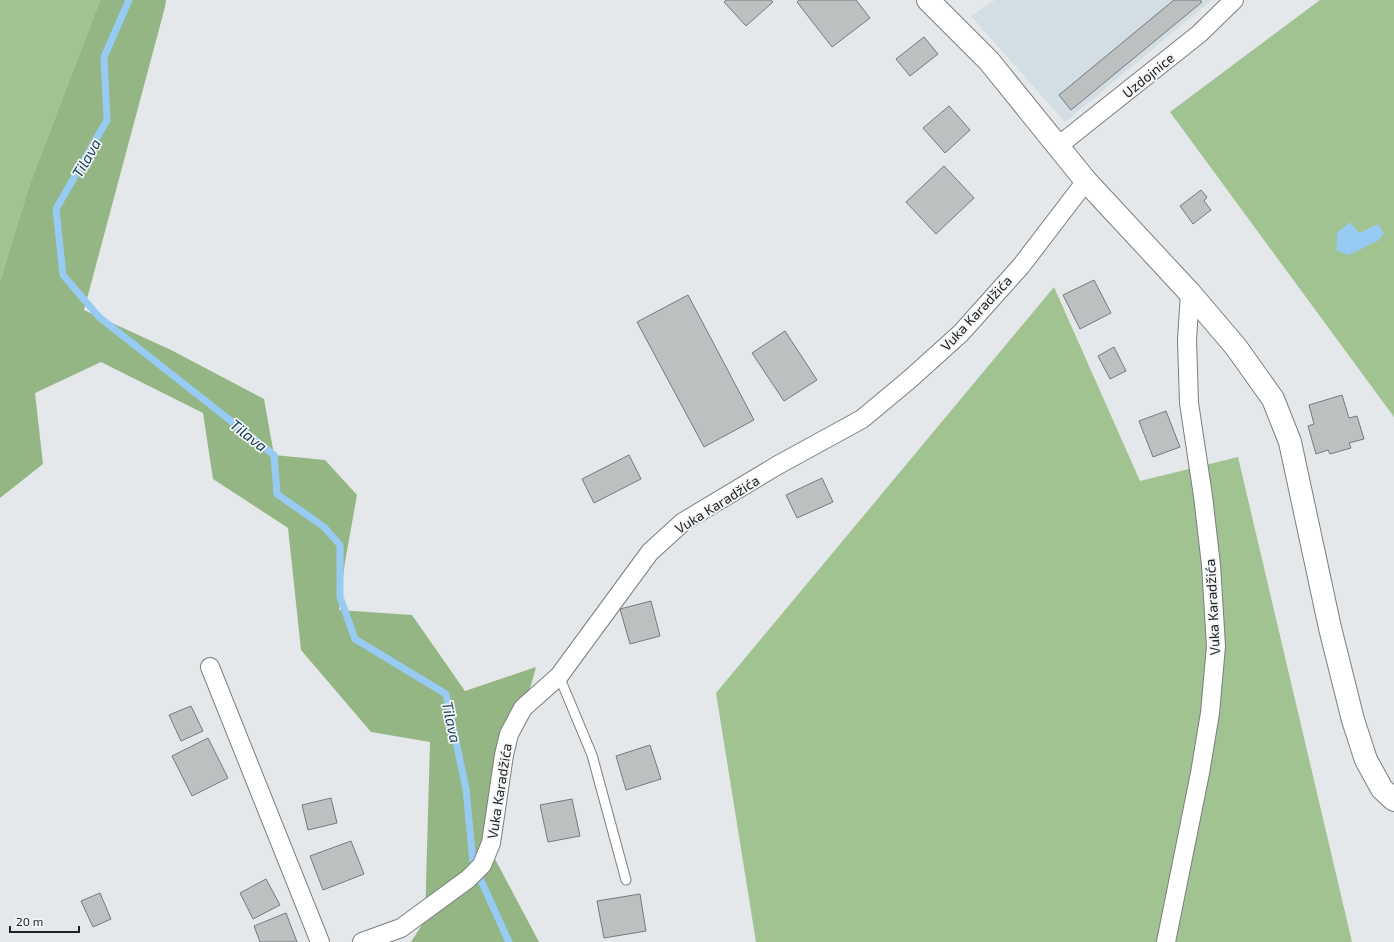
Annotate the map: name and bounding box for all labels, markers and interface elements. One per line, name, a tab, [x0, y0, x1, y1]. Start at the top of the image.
street label: Uzdojnice	[1119, 49, 1177, 101]
water label: Tilava	[68, 135, 104, 181]
street label: Vuka Karadžića	[937, 272, 1015, 354]
water label: Tilava	[227, 415, 271, 455]
street label: Vuka Karadžića	[672, 471, 762, 537]
street label: Vuka Karadžića	[1201, 558, 1223, 656]
water label: Tilava	[439, 700, 465, 744]
street label: Vuka Karadžića	[483, 742, 515, 840]
scale bar	[10, 908, 79, 934]
text: 20 m	[16, 914, 43, 928]

